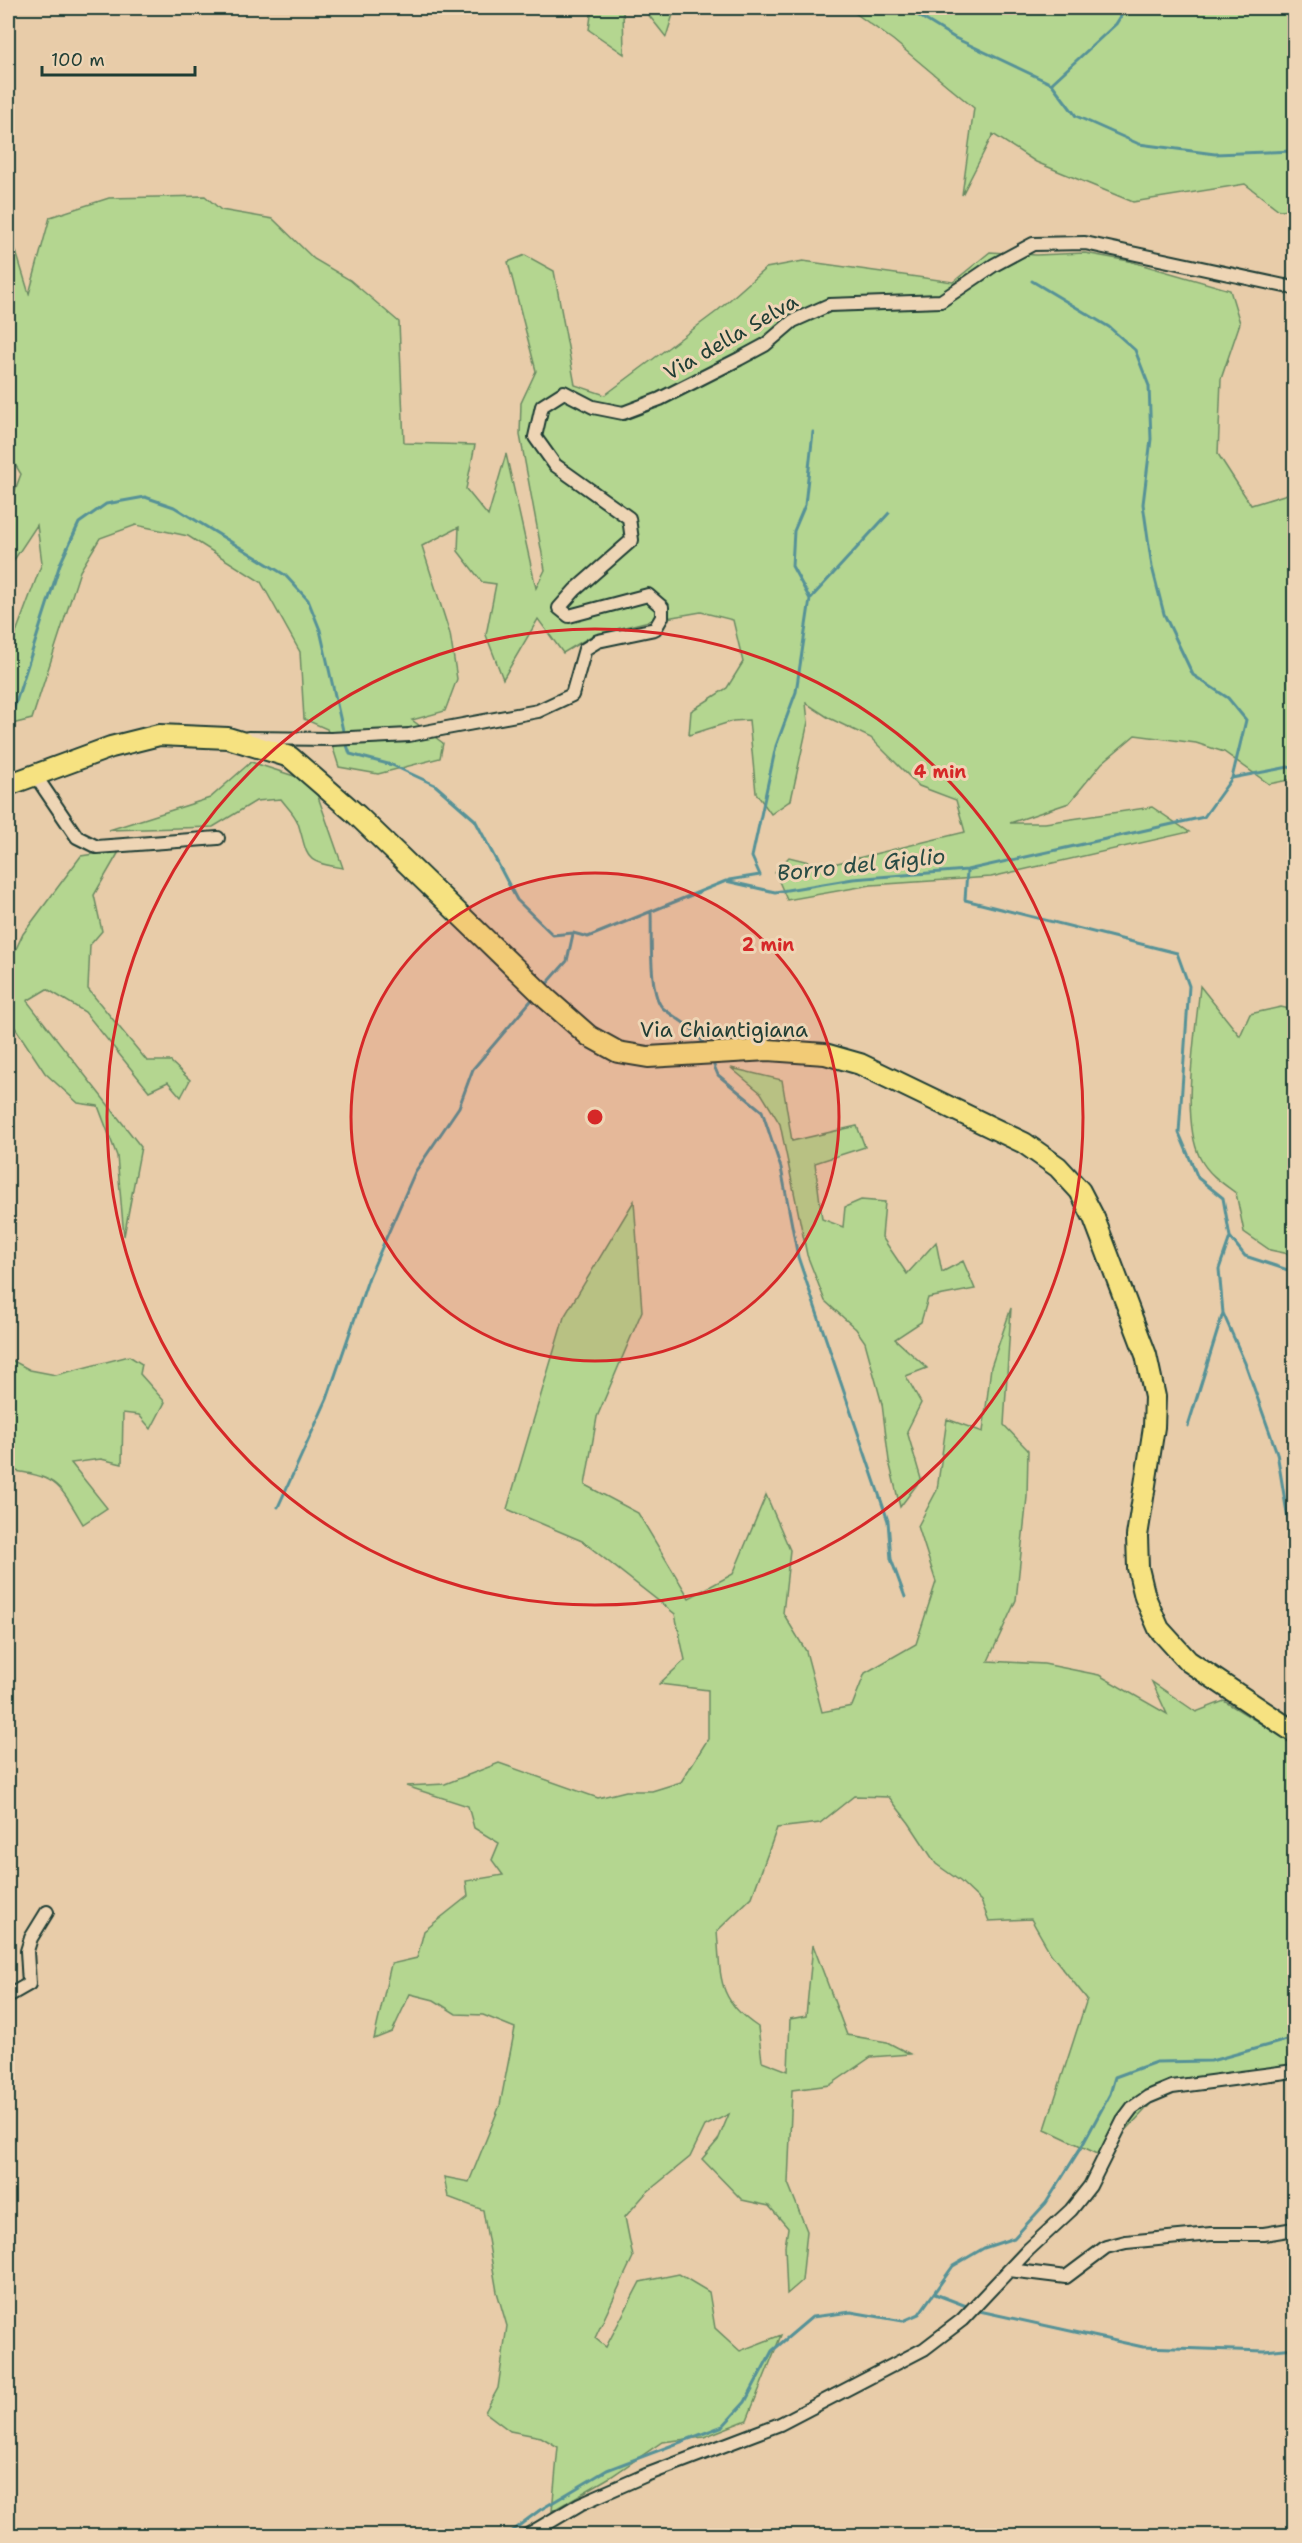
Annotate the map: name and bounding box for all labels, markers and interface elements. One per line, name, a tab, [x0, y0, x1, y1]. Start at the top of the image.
scale bar	[42, 39, 195, 77]
text: 100 m	[51, 48, 105, 72]
street label: Via della Selva	[659, 287, 803, 387]
text: 4 min	[914, 760, 966, 784]
water label: Borro del Giglio	[775, 841, 947, 888]
text: 2 min	[742, 933, 794, 957]
street label: Via Chiantigiana	[640, 1016, 808, 1044]
centre of rings	[585, 1107, 605, 1127]

